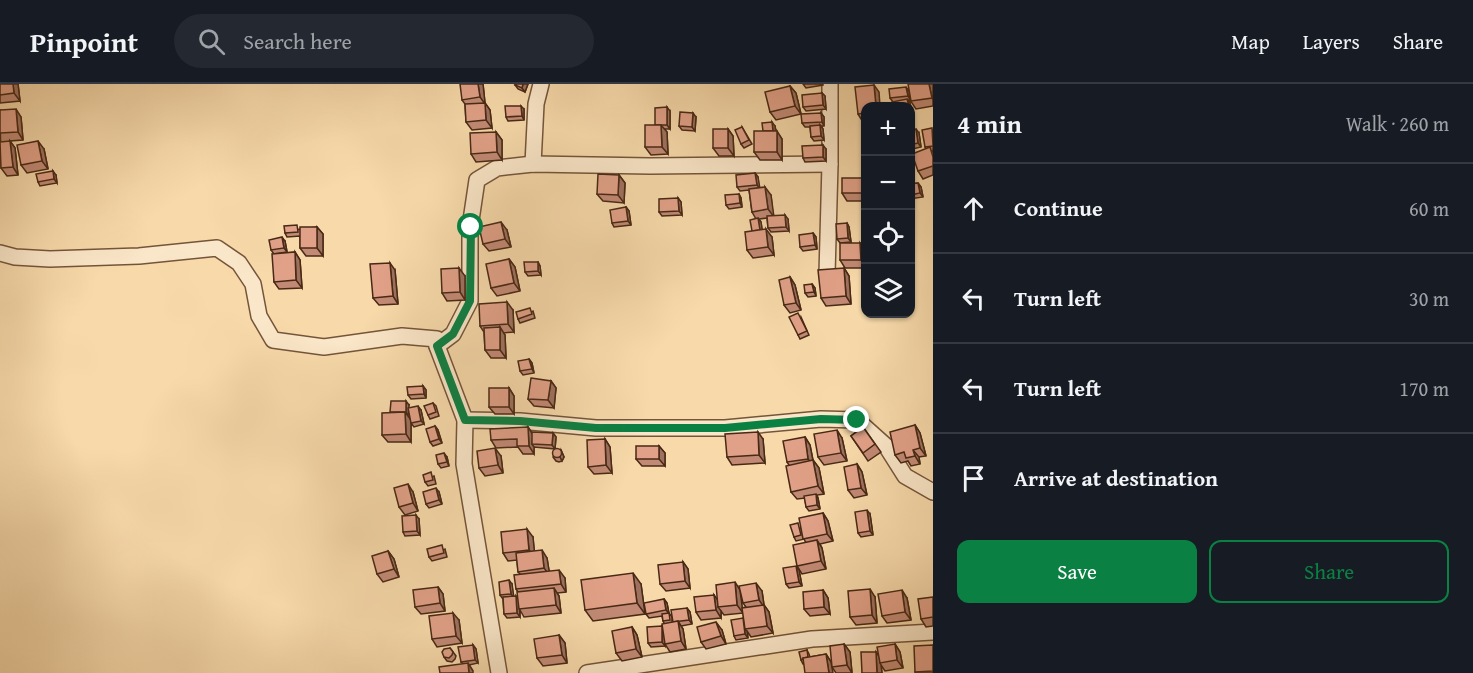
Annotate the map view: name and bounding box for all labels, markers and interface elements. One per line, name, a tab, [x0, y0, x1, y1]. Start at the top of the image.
search box	[174, 14, 594, 68]
text: Pinpoint	[30, 21, 138, 62]
icon: search	[195, 25, 228, 58]
text: Search here	[243, 25, 352, 57]
text: Map	[1231, 26, 1270, 57]
text: Layers	[1303, 26, 1360, 57]
text: Share	[1393, 26, 1443, 57]
map controls	[861, 102, 915, 318]
button: +	[861, 102, 915, 156]
text: 4 min	[957, 104, 1022, 143]
text: Walk · 260 m	[1346, 109, 1449, 138]
button: −	[861, 156, 915, 210]
icon: ahead	[957, 192, 990, 225]
text: Continue	[1014, 192, 1103, 224]
text: 60 m	[1409, 194, 1449, 223]
button: locate	[861, 210, 915, 264]
route start	[457, 213, 483, 239]
button: layers	[861, 264, 915, 318]
icon: left	[957, 282, 990, 315]
text: Turn left	[1014, 282, 1101, 314]
text: 30 m	[1409, 284, 1449, 313]
icon: left	[957, 372, 990, 405]
text: Turn left	[1014, 372, 1101, 404]
text: 170 m	[1399, 374, 1449, 403]
route end	[843, 406, 869, 432]
icon: arrive	[957, 462, 990, 495]
text: Arrive at destination	[1014, 462, 1218, 494]
button: Save	[957, 540, 1197, 603]
button: Share	[1209, 540, 1449, 603]

